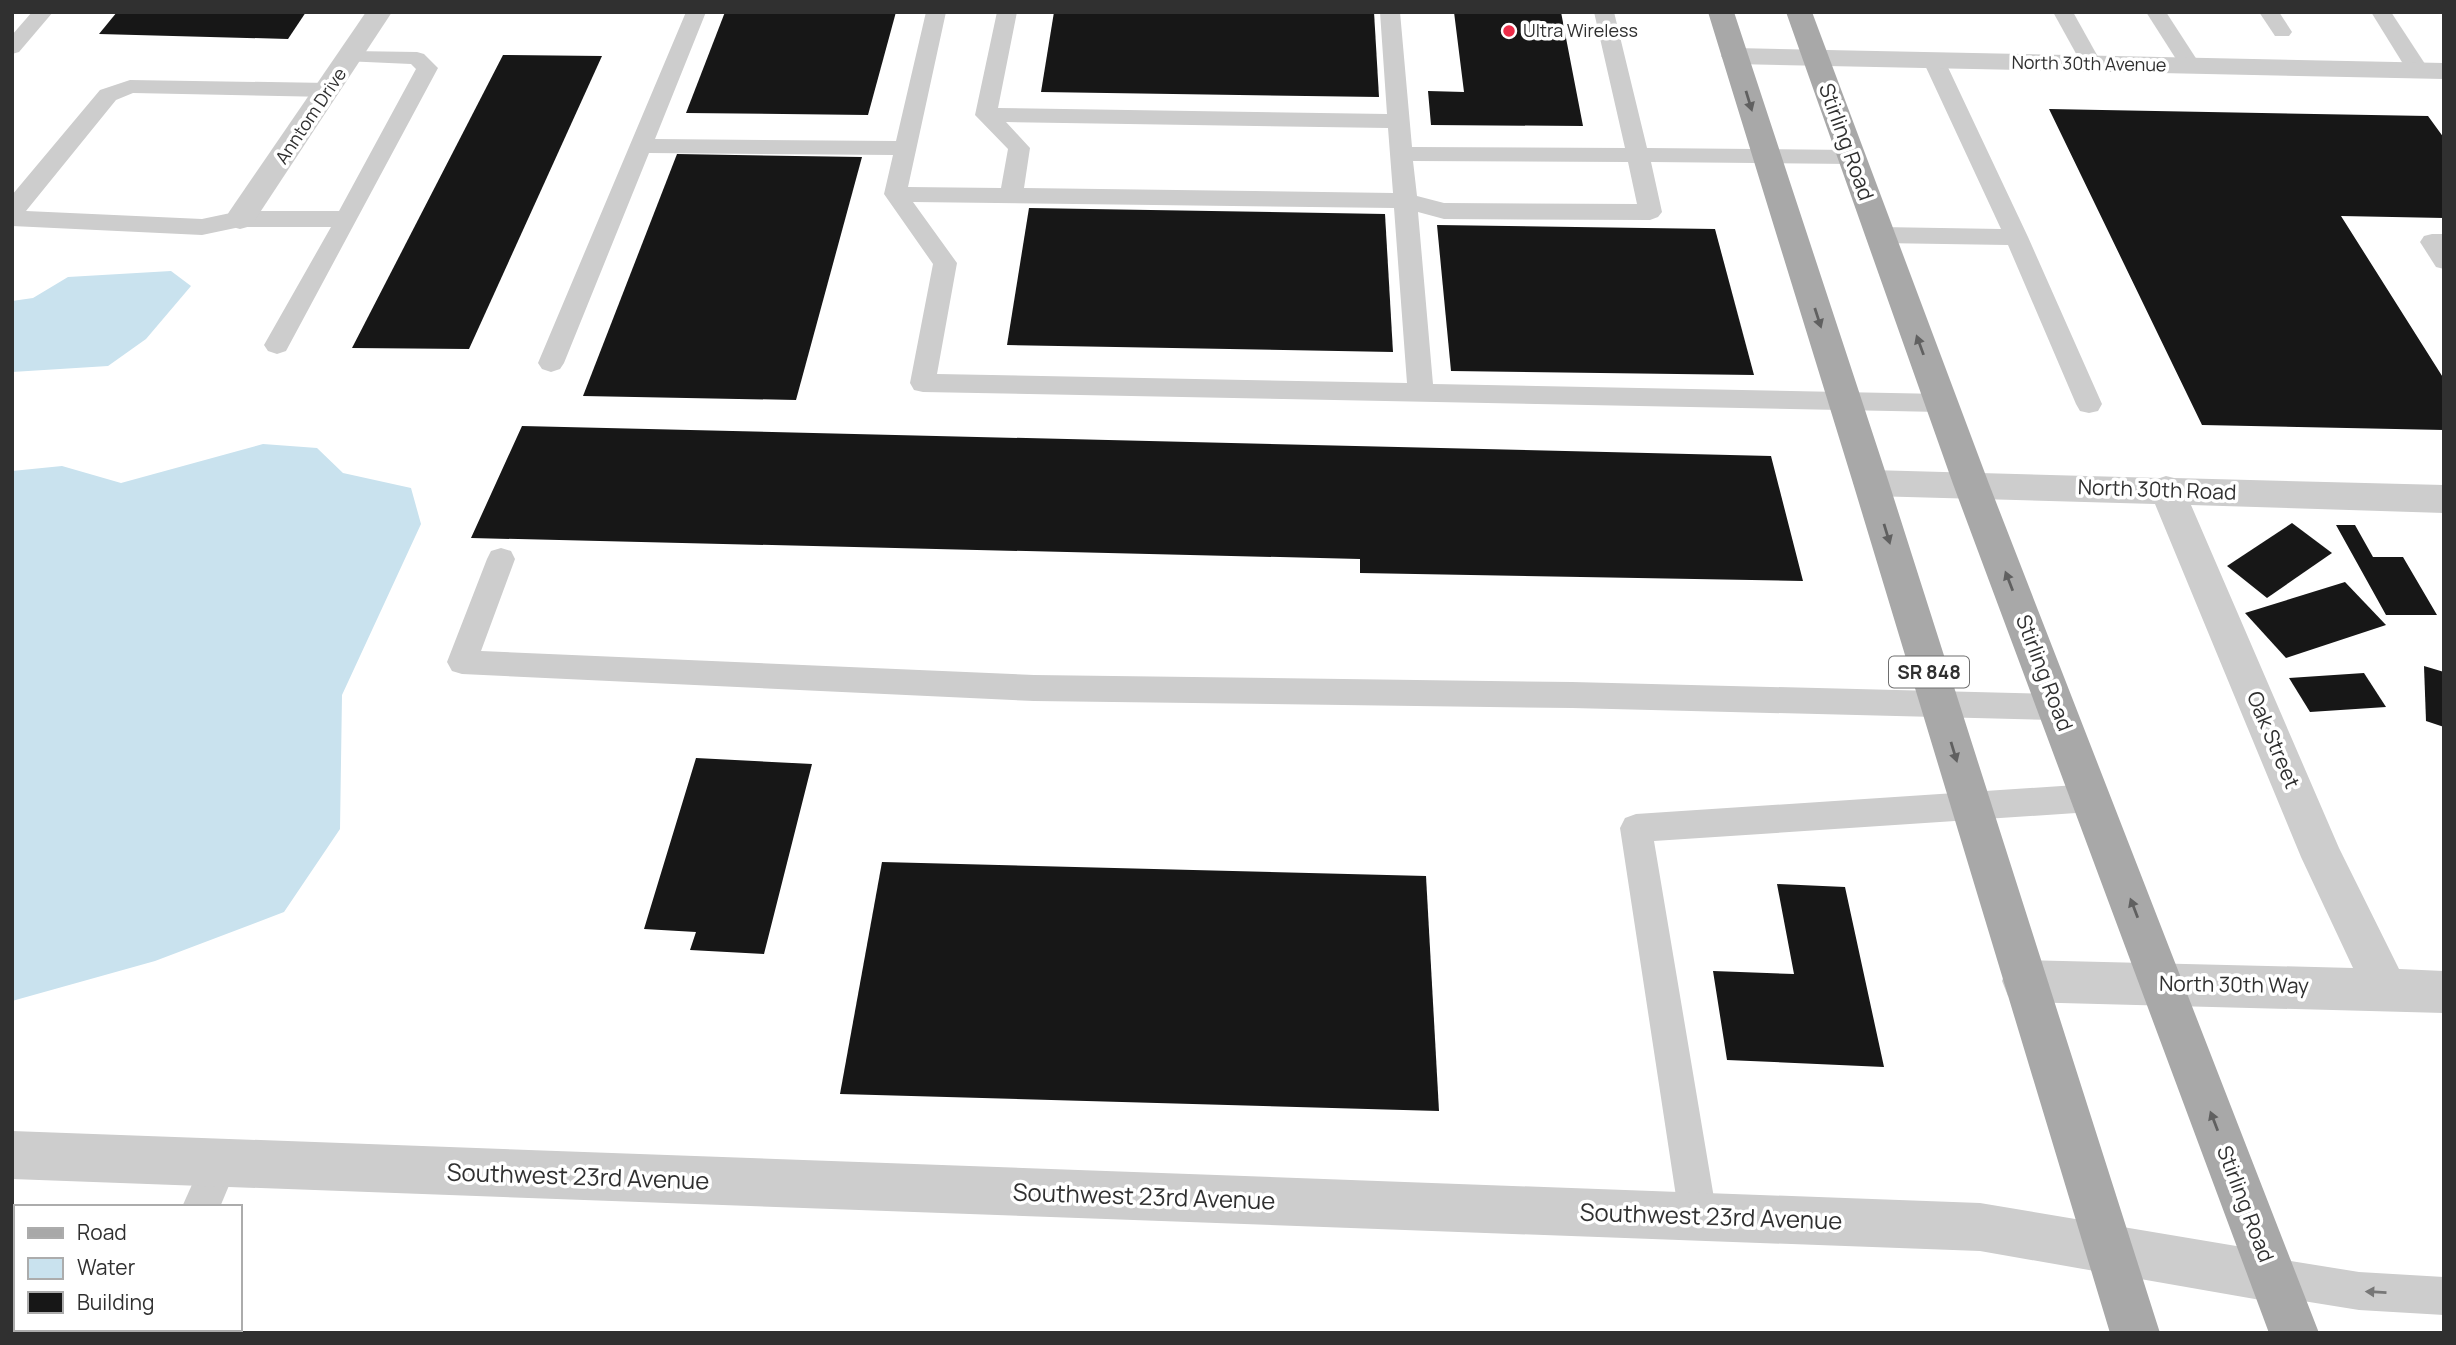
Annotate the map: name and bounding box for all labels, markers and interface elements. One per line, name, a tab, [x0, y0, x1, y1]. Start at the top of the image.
place label: Ultra Wireless	[1523, 18, 1638, 42]
marker: Ultra Wireless	[1501, 23, 1517, 39]
street label: North 30th Avenue	[2011, 50, 2167, 76]
street label: Anntom Drive	[269, 63, 351, 168]
street label: Stirling Road	[1813, 79, 1881, 204]
one-way arrow	[1744, 90, 1755, 111]
one-way arrow	[1813, 307, 1824, 328]
one-way arrow	[1915, 335, 1926, 356]
street label: North 30th Road	[2077, 472, 2237, 506]
one-way arrow	[1882, 524, 1892, 545]
one-way arrow	[2003, 571, 2014, 592]
street label: Stirling Road	[2010, 610, 2080, 735]
road number: SR 848	[1889, 656, 1969, 688]
street label: Oak Street	[2241, 687, 2307, 793]
one-way arrow	[1949, 741, 1959, 762]
one-way arrow	[2128, 898, 2139, 919]
street label: North 30th Way	[2159, 969, 2309, 999]
one-way arrow	[2208, 1111, 2219, 1132]
street label: Stirling Road	[2211, 1141, 2281, 1266]
street label: Southwest 23rd Avenue	[446, 1154, 710, 1197]
street label: Southwest 23rd Avenue	[1012, 1174, 1276, 1217]
street label: Southwest 23rd Avenue	[1579, 1194, 1843, 1237]
legend	[14, 1205, 242, 1331]
text: Road	[77, 1218, 127, 1246]
text: Water	[77, 1253, 136, 1281]
one-way arrow	[2364, 1287, 2386, 1298]
text: Building	[77, 1288, 154, 1316]

